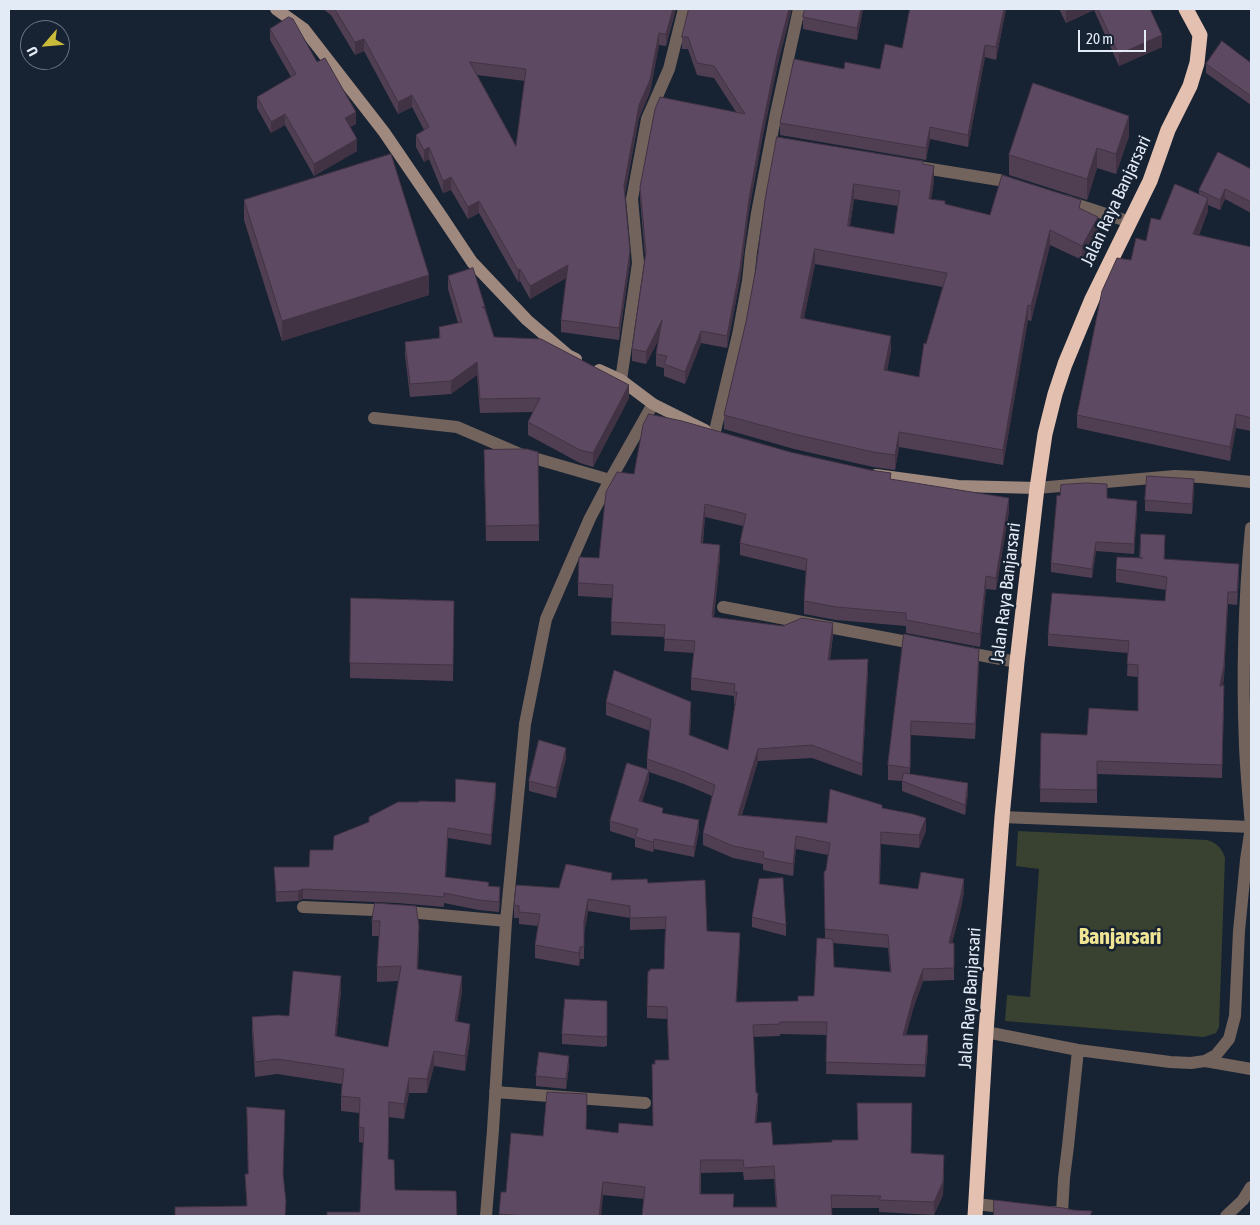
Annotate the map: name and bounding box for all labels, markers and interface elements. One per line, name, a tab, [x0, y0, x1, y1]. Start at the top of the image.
north arrow	[20, 20, 70, 70]
scale bar	[1080, 20, 1148, 52]
text: 20 m	[1086, 30, 1113, 47]
text: U	[24, 44, 42, 59]
street label: Jalan Raya Banjarsari	[1076, 132, 1156, 270]
street label: Jalan Raya Banjarsari	[987, 521, 1025, 665]
district label: Banjarsari	[1079, 924, 1161, 950]
street label: Jalan Raya Banjarsari	[954, 927, 986, 1069]

